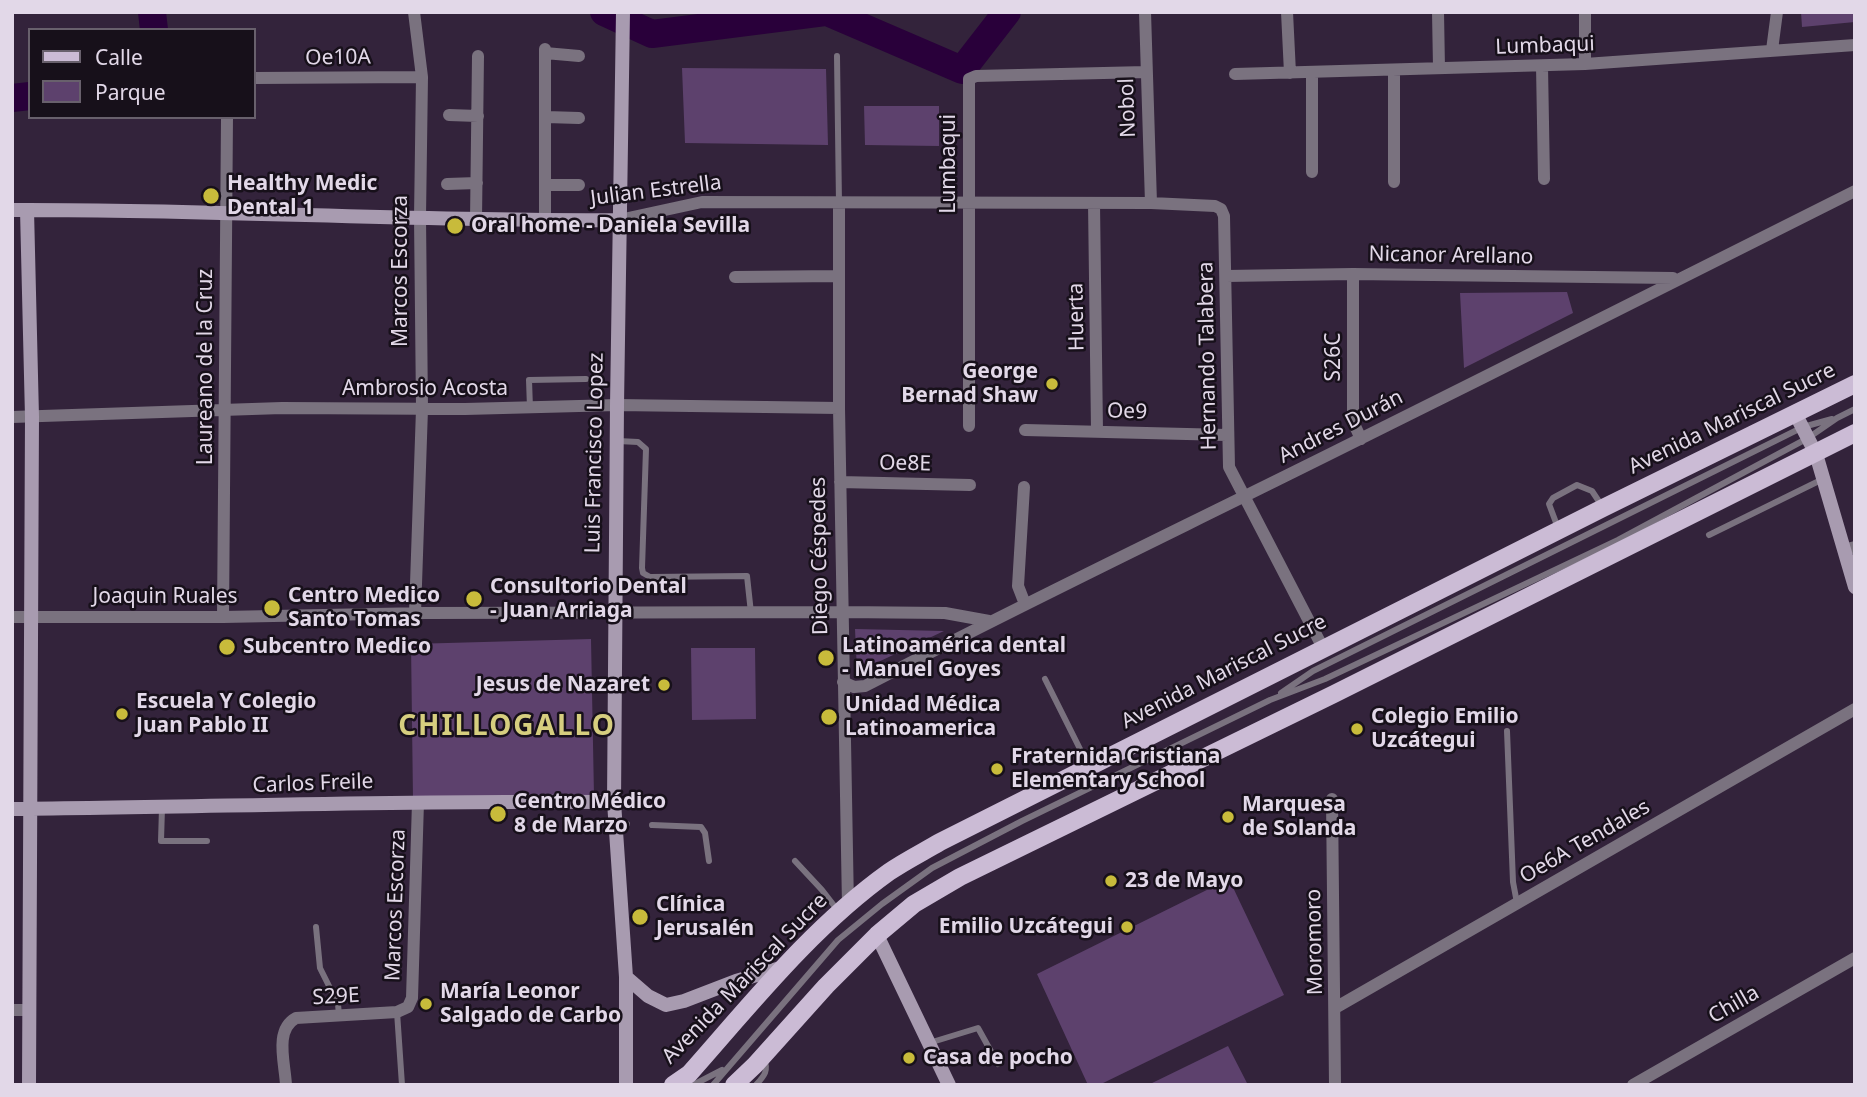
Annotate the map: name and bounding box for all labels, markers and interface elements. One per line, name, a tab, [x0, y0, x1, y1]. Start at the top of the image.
legend	[28, 28, 256, 119]
street label: Lumbaqui	[1495, 32, 1595, 60]
text: Calle	[95, 43, 143, 71]
street label: Oe10A	[305, 45, 371, 71]
text: Parque	[95, 78, 165, 106]
street label: Nobol	[1114, 78, 1142, 138]
street label: Lumbaqui	[936, 114, 962, 214]
street label: Julian Estrella	[589, 170, 723, 212]
place label: Healthy Medic Dental 1	[227, 171, 377, 221]
marker: Healthy Medic Dental 1	[201, 186, 221, 206]
street label: Marcos Escorza	[388, 195, 414, 347]
place label: Oral home - Daniela Sevilla	[471, 213, 750, 239]
marker: Oral home - Daniela Sevilla	[445, 216, 465, 236]
street label: Nicanor Arellano	[1368, 242, 1534, 270]
street label: Hernando Talabera	[1194, 261, 1222, 451]
street label: Laureano de la Cruz	[193, 269, 219, 465]
street label: Huerta	[1064, 283, 1090, 351]
street label: S26C	[1321, 333, 1347, 381]
street label: Luis Francisco Lopez	[581, 352, 609, 554]
street label: Avenida Mariscal Sucre	[1625, 358, 1839, 480]
place label: George Bernad Shaw	[901, 359, 1038, 409]
street label: Ambrosio Acosta	[342, 376, 508, 402]
marker: George Bernad Shaw	[1044, 376, 1060, 392]
street label: Andres Durán	[1275, 385, 1407, 469]
street label: Oe9	[1106, 399, 1148, 425]
street label: Oe8E	[879, 451, 931, 477]
street label: Diego Céspedes	[806, 477, 834, 635]
place label: Consultorio Dental - Juan Arriaga	[490, 574, 687, 624]
place label: Centro Medico Santo Tomas	[288, 583, 440, 633]
street label: Joaquin Ruales	[92, 584, 238, 610]
marker: Consultorio Dental - Juan Arriaga	[464, 589, 484, 609]
marker: Centro Medico Santo Tomas	[262, 598, 282, 618]
street label: Avenida Mariscal Sucre	[1117, 609, 1331, 735]
place label: Latinoamérica dental - Manuel Goyes	[842, 633, 1066, 683]
place label: Subcentro Medico	[243, 634, 431, 660]
marker: Subcentro Medico	[217, 637, 237, 657]
marker: Latinoamérica dental - Manuel Goyes	[816, 648, 836, 668]
place label: Jesus de Nazaret	[476, 672, 650, 698]
marker: Jesus de Nazaret	[656, 677, 672, 693]
place label: Escuela Y Colegio Juan Pablo II	[136, 689, 316, 739]
place label: Unidad Médica Latinoamerica	[845, 692, 1001, 742]
place label: Colegio Emilio Uzcátegui	[1371, 704, 1519, 754]
marker: Escuela Y Colegio Juan Pablo II	[114, 706, 130, 722]
marker: Unidad Médica Latinoamerica	[819, 707, 839, 727]
district label: CHILLOGALLO	[400, 710, 614, 744]
marker: Colegio Emilio Uzcátegui	[1349, 721, 1365, 737]
place label: Fraternida Cristiana Elementary School	[1011, 744, 1220, 794]
marker: Fraternida Cristiana Elementary School	[989, 761, 1005, 777]
street label: Carlos Freile	[252, 769, 374, 799]
place label: Centro Médico 8 de Marzo	[514, 789, 666, 839]
place label: Marquesa de Solanda	[1242, 792, 1356, 842]
street label: Oe6A Tendales	[1515, 795, 1655, 889]
marker: Centro Médico 8 de Marzo	[488, 804, 508, 824]
marker: Marquesa de Solanda	[1220, 809, 1236, 825]
street label: Marcos Escorza	[381, 828, 411, 982]
place label: 23 de Mayo	[1125, 868, 1243, 894]
marker: 23 de Mayo	[1103, 873, 1119, 889]
street label: Avenida Mariscal Sucre	[657, 889, 833, 1069]
street label: Moromoro	[1301, 889, 1329, 995]
place label: Clínica Jerusalén	[656, 892, 754, 942]
marker: Clínica Jerusalén	[630, 907, 650, 927]
place label: Emilio Uzcátegui	[939, 914, 1113, 940]
marker: Emilio Uzcátegui	[1119, 919, 1135, 935]
place label: María Leonor Salgado de Carbo	[440, 979, 621, 1029]
street label: Chilla	[1704, 981, 1764, 1029]
street label: S29E	[312, 983, 360, 1011]
marker: María Leonor Salgado de Carbo	[418, 996, 434, 1012]
place label: Casa de pocho	[923, 1045, 1073, 1071]
marker: Casa de pocho	[901, 1050, 917, 1066]

